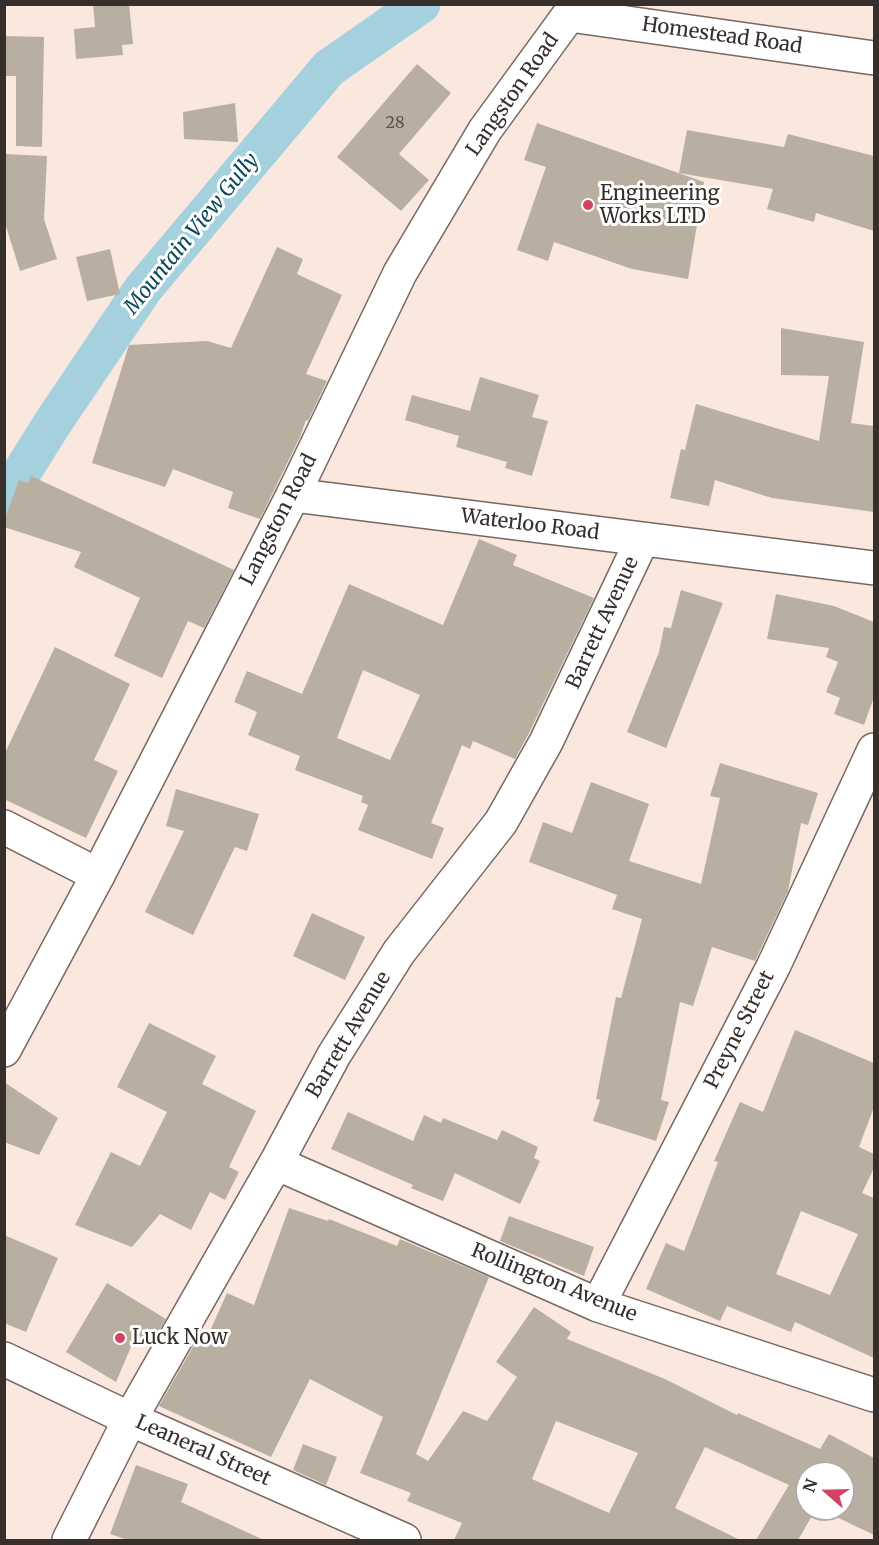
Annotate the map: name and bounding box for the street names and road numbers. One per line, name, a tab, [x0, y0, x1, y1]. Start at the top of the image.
street label: Homestead Road	[640, 13, 804, 59]
street label: Langston Road	[462, 29, 564, 161]
street label: Langston Road	[236, 450, 322, 590]
street label: Waterloo Road	[459, 505, 601, 545]
street label: Barrett Avenue	[562, 553, 644, 693]
street label: Barrett Avenue	[302, 967, 396, 1103]
street label: Preyne Street	[700, 967, 780, 1093]
street label: Rollington Avenue	[468, 1239, 640, 1327]
street label: Leaneral Street	[132, 1410, 274, 1492]

